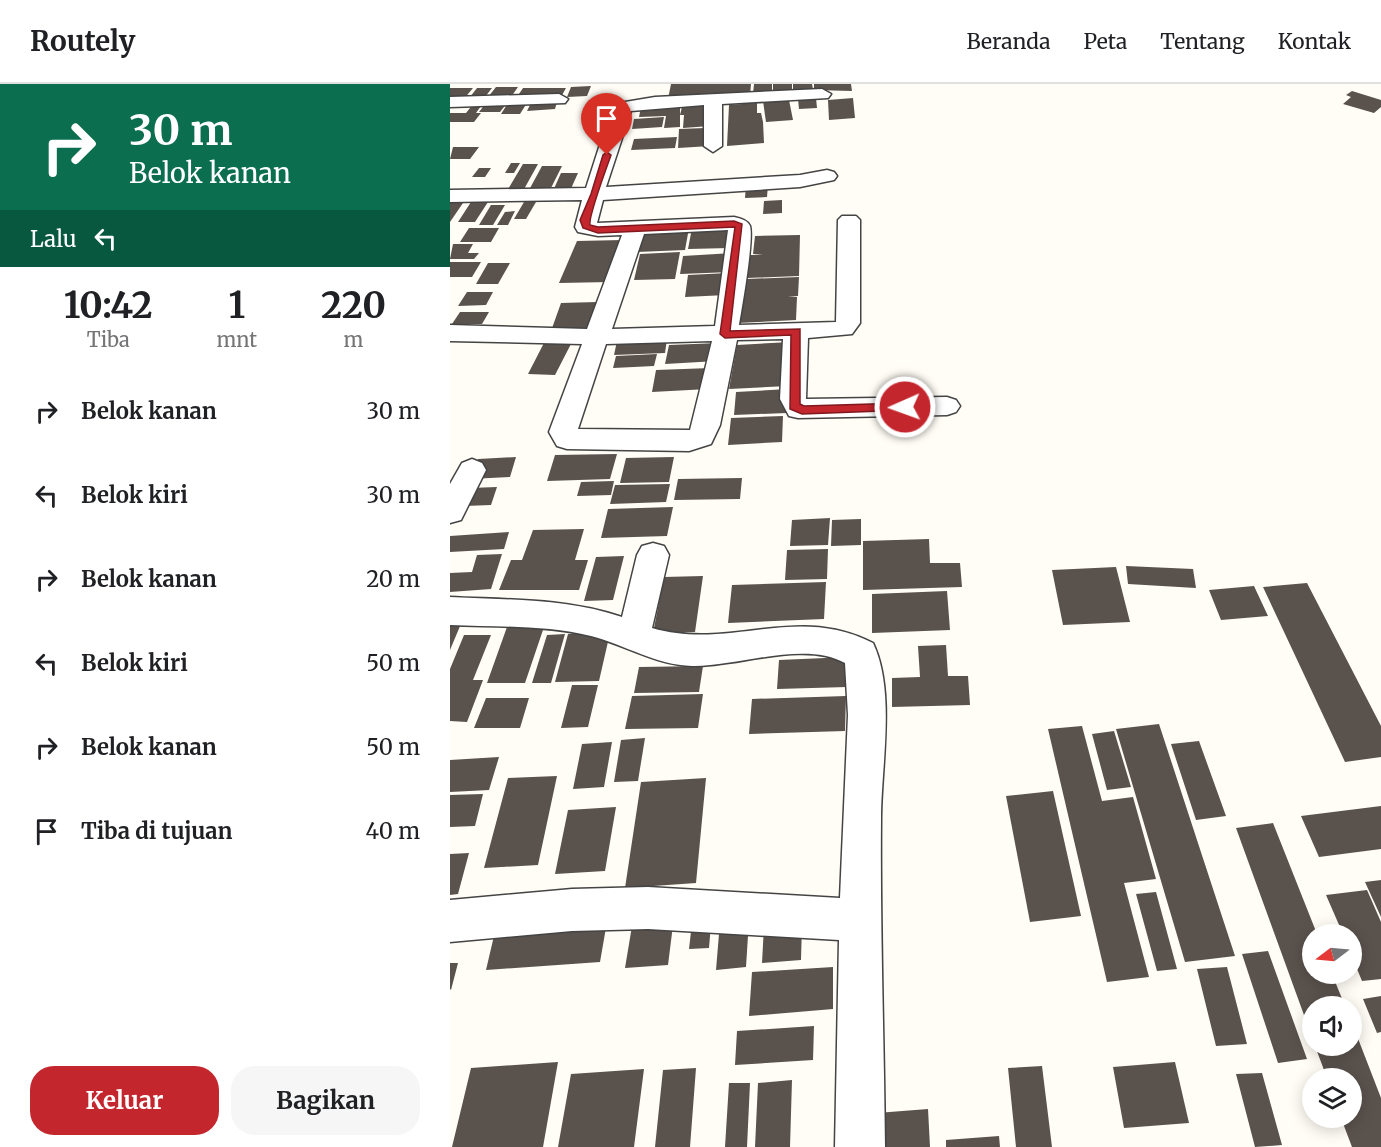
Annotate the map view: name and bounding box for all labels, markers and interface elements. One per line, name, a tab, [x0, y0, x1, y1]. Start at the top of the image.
text: Routely	[30, 23, 135, 59]
text: Beranda	[966, 28, 1050, 55]
text: Peta	[1083, 28, 1127, 55]
text: Tentang	[1160, 28, 1245, 55]
text: Kontak	[1278, 28, 1351, 55]
pin	[581, 93, 632, 155]
icon: arrive	[590, 102, 623, 135]
text: 30 m	[129, 104, 233, 156]
icon: right	[30, 108, 108, 186]
text: Belok kanan	[129, 156, 291, 190]
icon: left	[89, 222, 122, 255]
text: Lalu	[30, 225, 77, 253]
text: 10:42	[64, 283, 153, 328]
text: 1	[228, 283, 245, 328]
text: 220	[321, 283, 386, 328]
text: Tiba	[87, 327, 130, 352]
text: mnt	[217, 327, 257, 352]
text: m	[344, 327, 363, 352]
position arrow	[873, 375, 937, 439]
icon: right	[30, 395, 63, 428]
text: Belok kanan	[81, 397, 217, 425]
text: 30 m	[366, 397, 420, 425]
icon: left	[30, 479, 63, 512]
text: Belok kiri	[81, 481, 188, 509]
text: 30 m	[366, 481, 420, 509]
icon: right	[30, 563, 63, 596]
text: Belok kanan	[81, 565, 217, 593]
text: 20 m	[366, 565, 420, 593]
icon: left	[30, 647, 63, 680]
text: Belok kiri	[81, 649, 188, 677]
text: 50 m	[366, 649, 420, 677]
icon: right	[30, 731, 63, 764]
text: Belok kanan	[81, 733, 217, 761]
text: 50 m	[366, 733, 420, 761]
icon: arrive	[30, 815, 63, 848]
text: Tiba di tujuan	[81, 817, 232, 845]
text: 40 m	[365, 817, 420, 845]
north arrow	[1302, 924, 1362, 984]
map controls	[1302, 924, 1362, 1128]
button: sound	[1302, 996, 1362, 1056]
button: Keluar	[30, 1066, 219, 1135]
button: Bagikan	[231, 1066, 420, 1135]
button: layers	[1302, 1068, 1362, 1128]

